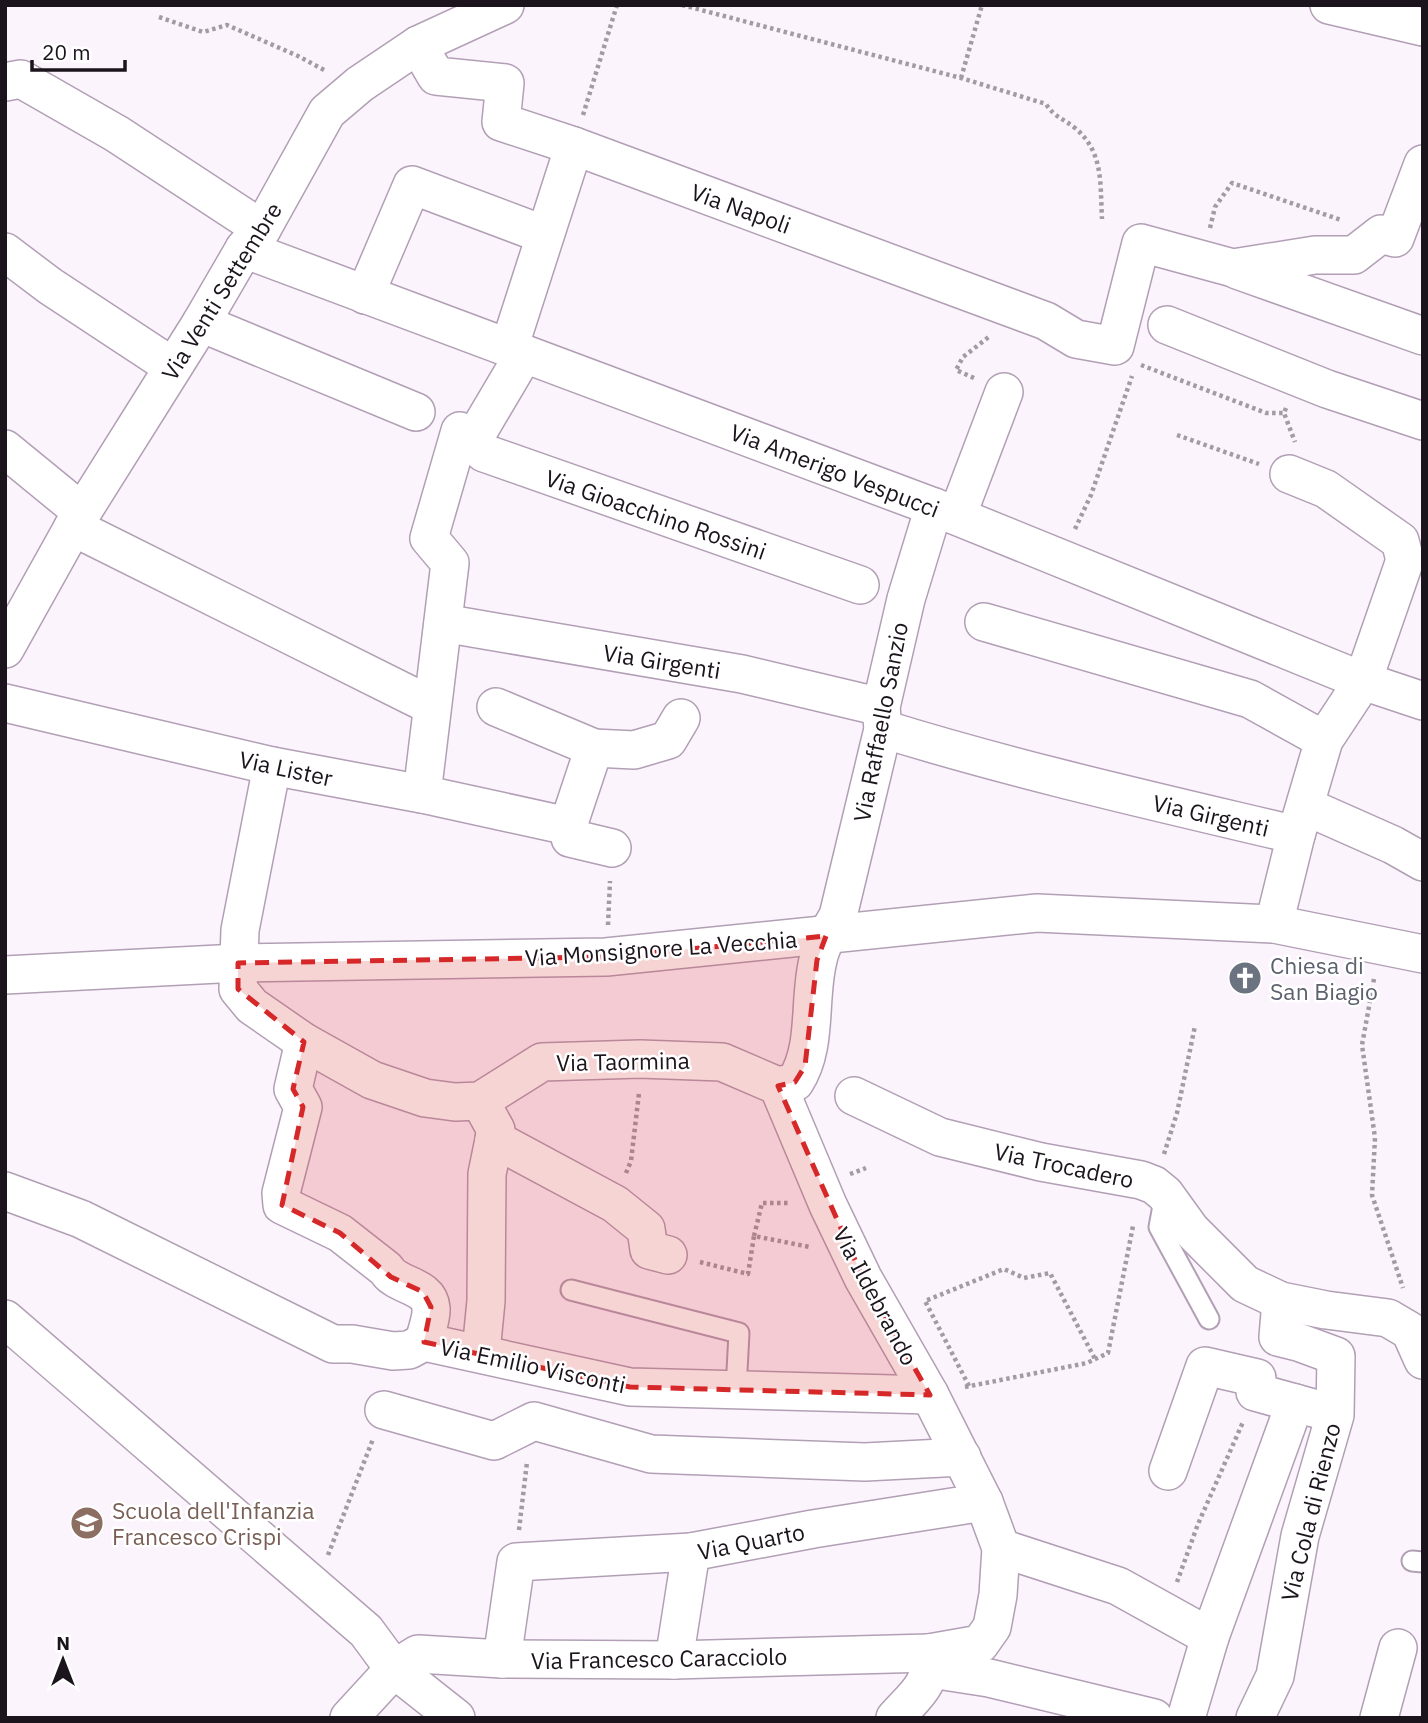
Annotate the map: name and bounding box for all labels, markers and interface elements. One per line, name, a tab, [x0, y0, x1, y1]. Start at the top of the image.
scale bar	[32, 28, 124, 72]
text: 20 m	[42, 38, 91, 66]
street label: Via Napoli	[687, 176, 795, 240]
street label: Via Venti Settembre	[154, 196, 288, 386]
street label: Via Amerigo Vespucci	[726, 416, 944, 524]
street label: Via Gioacchino Rossini	[542, 462, 770, 566]
street label: Via Raffaello Sanzio	[846, 620, 914, 824]
street label: Via Girgenti	[601, 637, 723, 685]
street label: Via Lister	[236, 743, 336, 793]
street label: Via Girgenti	[1150, 787, 1272, 843]
street label: Via Monsignore La Vecchia	[524, 924, 798, 972]
place label: Chiesa di San Biagio	[1270, 950, 1378, 1006]
church icon: Chiesa di San Biagio	[1226, 959, 1264, 997]
street label: Via Taormina	[556, 1045, 690, 1077]
street label: Via Trocadero	[992, 1136, 1136, 1194]
street label: Via Ildebrando	[827, 1222, 925, 1370]
street label: Via Emilio Visconti	[437, 1331, 629, 1399]
street label: Via Cola di Rienzo	[1273, 1420, 1347, 1604]
place label: Scuola dell'Infanzia Francesco Crispi	[112, 1495, 315, 1551]
school or university icon: Scuola dell'Infanzia Francesco Crispi	[68, 1504, 106, 1542]
street label: Via Quarto	[695, 1516, 807, 1566]
north arrow	[28, 1625, 98, 1695]
text: N	[56, 1631, 70, 1655]
street label: Via Francesco Caracciolo	[530, 1641, 788, 1675]

